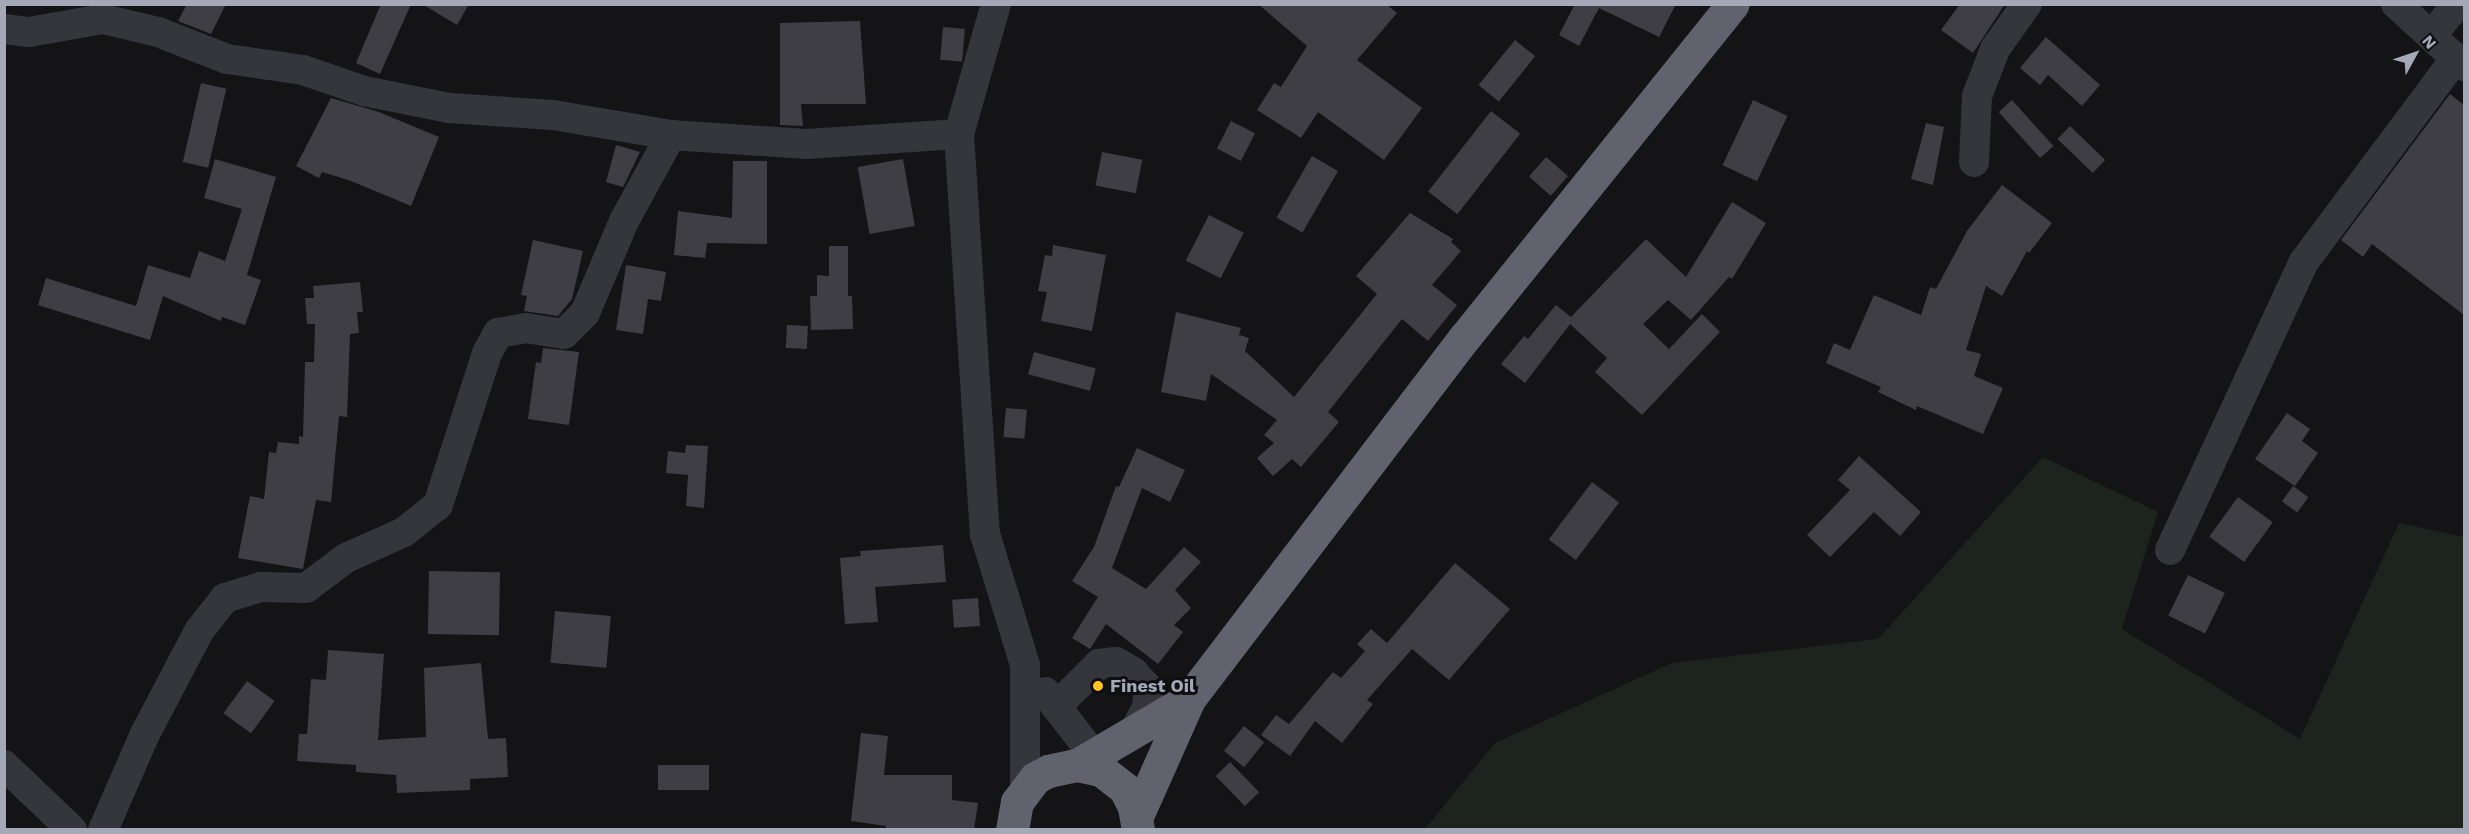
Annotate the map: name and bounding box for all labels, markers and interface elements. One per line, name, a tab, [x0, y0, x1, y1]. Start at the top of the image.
north arrow	[2385, 24, 2445, 84]
text: N	[2418, 31, 2440, 53]
place label: Finest Oil	[1110, 675, 1195, 697]
marker: Finest Oil	[1091, 679, 1105, 693]

